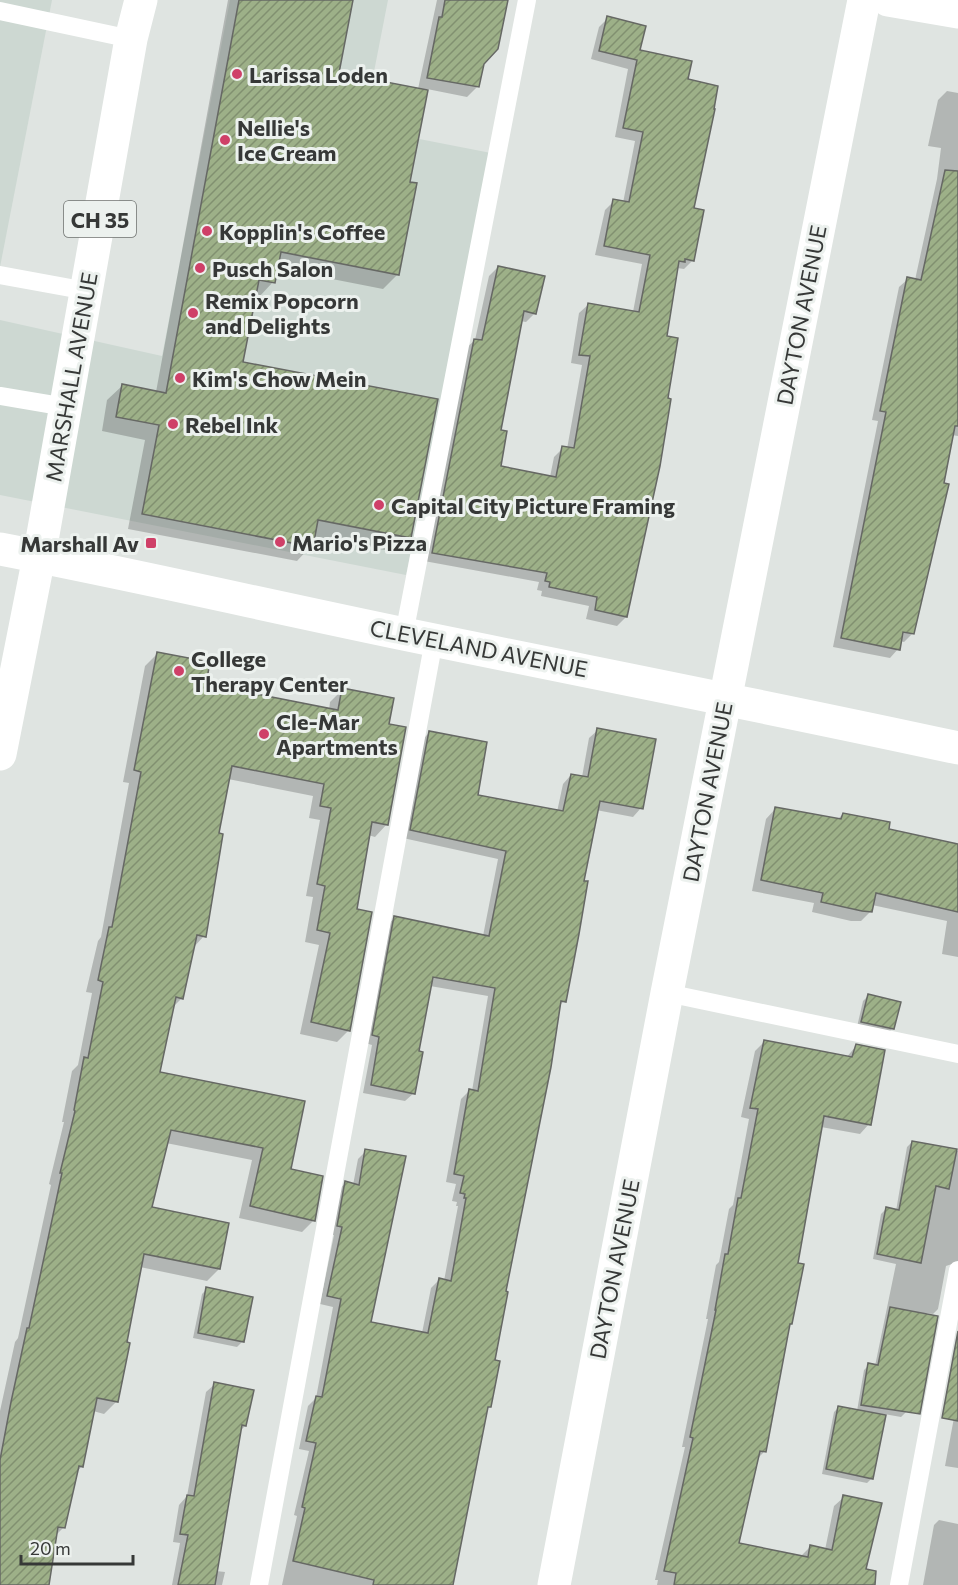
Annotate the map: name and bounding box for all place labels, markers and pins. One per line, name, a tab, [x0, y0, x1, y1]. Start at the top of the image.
place label: Larissa Loden	[249, 61, 388, 88]
marker: Larissa Loden	[230, 67, 244, 81]
place label: Nellie's Ice Cream	[237, 114, 337, 166]
marker: Nellie's Ice Cream	[218, 133, 232, 147]
place label: Kopplin's Coffee	[219, 218, 385, 245]
marker: Kopplin's Coffee	[200, 224, 214, 238]
place label: Pusch Salon	[212, 255, 333, 282]
marker: Pusch Salon	[193, 261, 207, 275]
place label: Remix Popcorn and Delights	[205, 287, 359, 339]
marker: Remix Popcorn and Delights	[186, 306, 200, 320]
place label: Kim's Chow Mein	[192, 365, 367, 392]
marker: Kim's Chow Mein	[173, 371, 187, 385]
place label: Rebel Ink	[185, 411, 278, 438]
marker: Rebel Ink	[166, 417, 180, 431]
place label: Capital City Picture Framing	[391, 492, 675, 519]
marker: Capital City Picture Framing	[372, 498, 386, 512]
place label: Mario's Pizza	[292, 529, 427, 556]
place label: Marshall Av	[20, 530, 139, 557]
marker: Mario's Pizza	[273, 535, 287, 549]
marker: Marshall Av	[144, 536, 158, 550]
place label: College Therapy Center	[191, 645, 348, 697]
marker: College Therapy Center	[172, 664, 186, 678]
place label: Cle-Mar Apartments	[276, 708, 398, 760]
marker: Cle-Mar Apartments	[257, 727, 271, 741]

